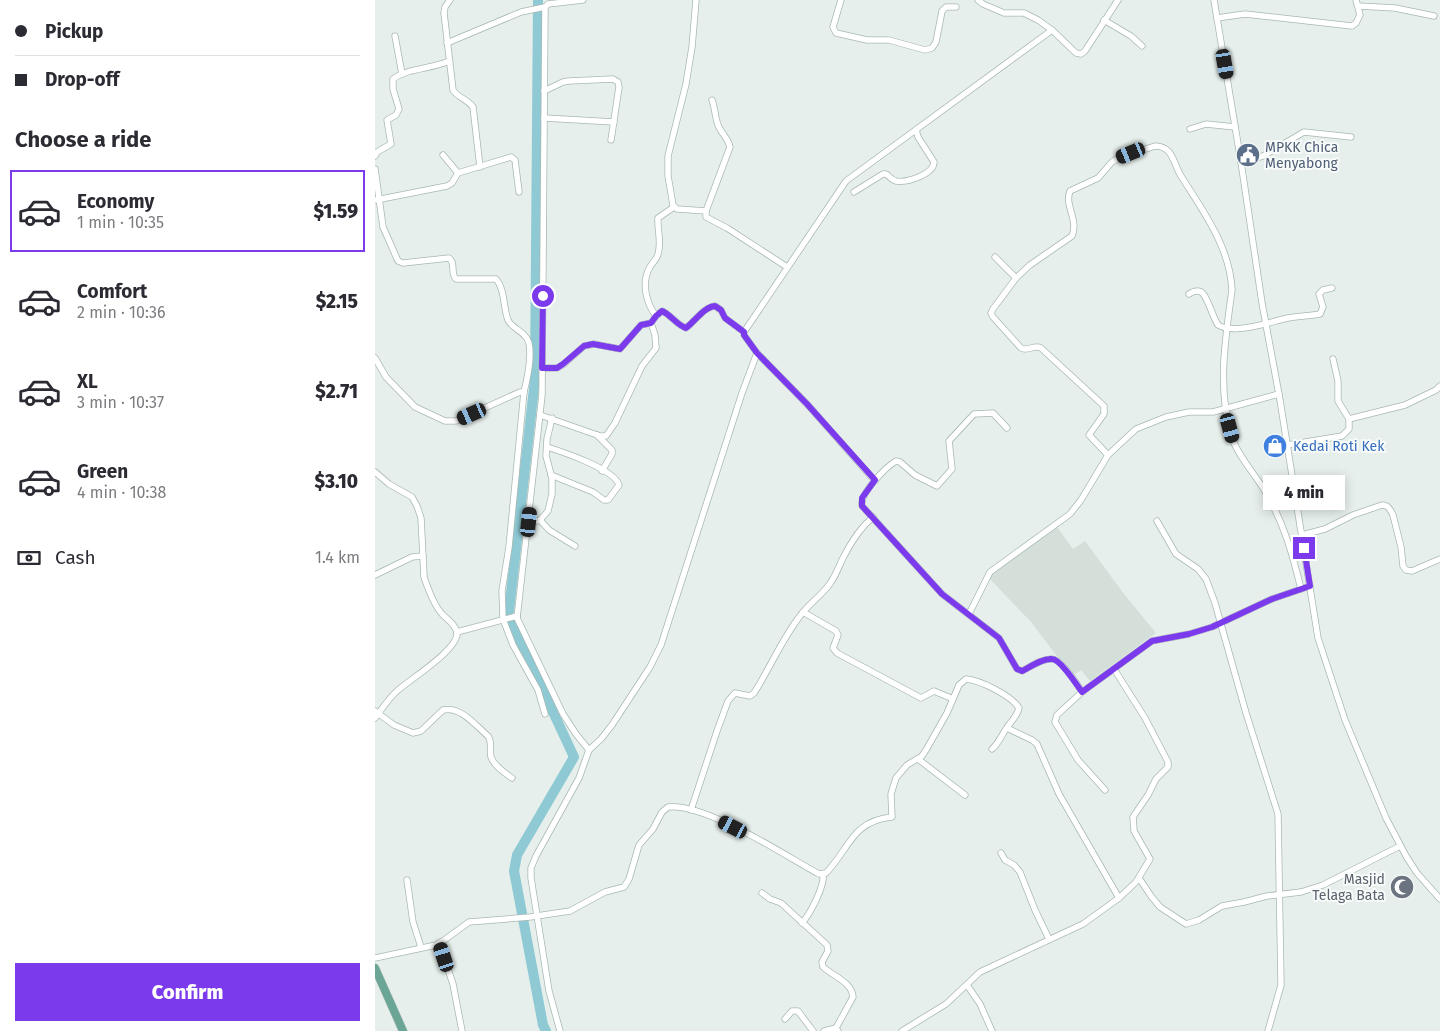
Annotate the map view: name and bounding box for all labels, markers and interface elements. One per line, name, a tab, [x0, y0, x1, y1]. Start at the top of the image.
text: Pickup	[45, 20, 103, 43]
car	[1215, 48, 1234, 80]
text: Drop-off	[45, 68, 119, 91]
text: Choose a ride	[15, 126, 151, 153]
place label: MPKK Chica Menyabong	[1265, 139, 1339, 172]
car	[1114, 140, 1147, 166]
public building icon: MPKK Chica Menyabong	[1235, 142, 1261, 168]
icon: car	[17, 189, 62, 234]
text: Economy	[77, 190, 154, 213]
text: $1.59	[314, 200, 358, 223]
text: 1 min · 10:35	[77, 213, 164, 232]
icon: car	[17, 279, 62, 324]
text: Comfort	[77, 280, 147, 303]
route start	[532, 285, 554, 307]
text: $2.15	[316, 290, 358, 313]
text: 2 min · 10:36	[77, 303, 165, 322]
icon: car	[17, 369, 62, 414]
text: XL	[77, 370, 98, 393]
text: $2.71	[315, 380, 358, 403]
text: 3 min · 10:37	[77, 393, 164, 412]
car	[455, 401, 488, 427]
car	[1218, 412, 1241, 444]
shop icon: Kedai Roti Kek	[1262, 433, 1288, 459]
place label: Kedai Roti Kek	[1293, 438, 1385, 455]
icon: car	[17, 459, 62, 504]
text: Green	[77, 460, 128, 483]
text: $3.10	[315, 470, 358, 493]
callout: 4 min	[1263, 476, 1345, 510]
text: 4 min · 10:38	[77, 483, 166, 502]
text: 4 min	[1284, 483, 1324, 502]
car	[519, 506, 538, 538]
route end	[1293, 537, 1315, 559]
icon: cash	[15, 544, 43, 572]
text: Cash	[55, 546, 96, 569]
text: 1.4 km	[315, 548, 360, 567]
car	[716, 814, 749, 840]
place label: Masjid Telaga Bata	[1312, 871, 1385, 904]
mosque icon: Masjid Telaga Bata	[1389, 874, 1415, 900]
car	[432, 940, 455, 974]
button: Confirm	[15, 963, 360, 1021]

